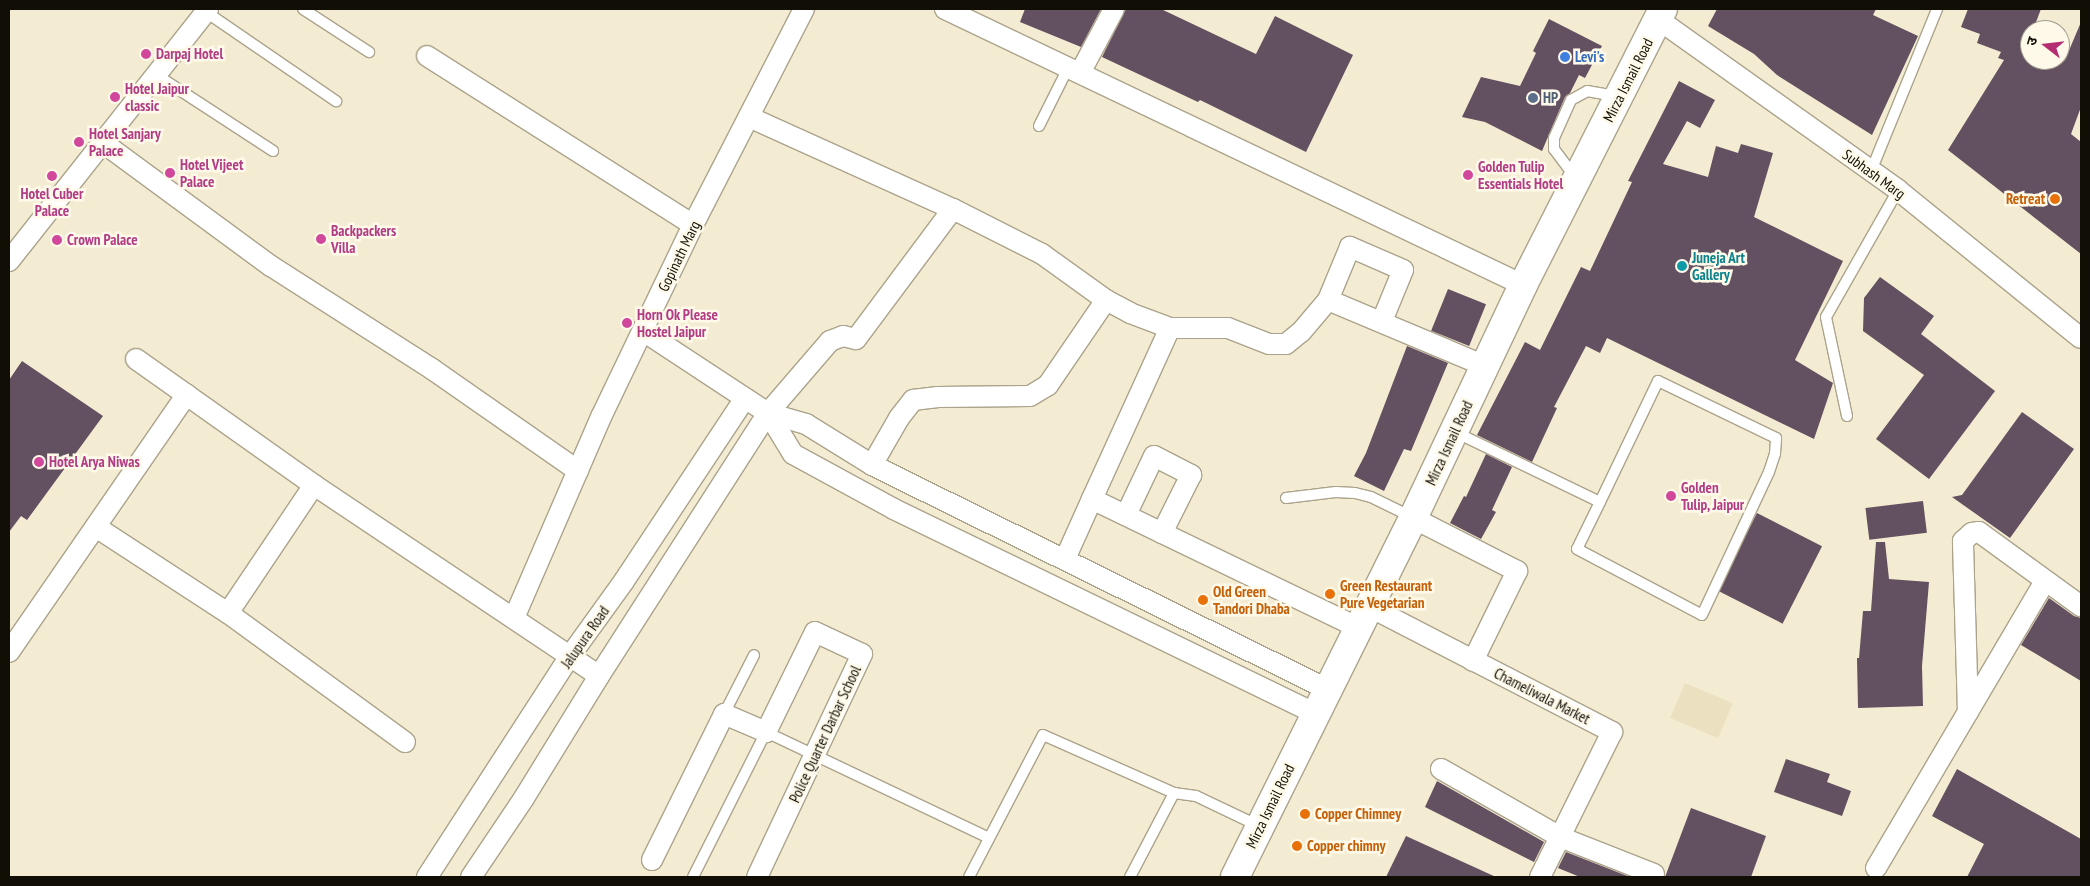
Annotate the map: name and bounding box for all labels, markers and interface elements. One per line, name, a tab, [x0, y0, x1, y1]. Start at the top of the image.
north arrow	[2020, 20, 2070, 70]
street label: Mirza Ismail Road	[1599, 35, 1657, 125]
text: उ	[2022, 35, 2041, 48]
place label: Darpaj Hotel	[156, 45, 223, 63]
marker: Darpaj Hotel	[140, 48, 152, 60]
place label: Levi's	[1575, 48, 1604, 66]
marker: Levi's	[1559, 51, 1571, 63]
place label: Hotel Jaipur classic	[125, 79, 189, 114]
place label: HP	[1543, 89, 1558, 107]
marker: Hotel Jaipur classic	[109, 91, 121, 103]
marker: HP	[1527, 92, 1539, 104]
place label: Hotel Sanjary Palace	[89, 124, 161, 159]
marker: Hotel Sanjary Palace	[73, 136, 85, 148]
street label: Subhash Marg	[1839, 145, 1909, 203]
place label: Hotel Vijeet Palace	[180, 155, 244, 190]
place label: Golden Tulip Essentials Hotel	[1478, 157, 1563, 192]
marker: Hotel Vijeet Palace	[164, 167, 176, 179]
marker: Golden Tulip Essentials Hotel	[1462, 169, 1474, 181]
marker: Hotel Cuber Palace	[46, 170, 58, 182]
place label: Hotel Cuber Palace	[20, 184, 84, 219]
place label: Retreat	[2006, 190, 2045, 208]
marker: Retreat	[2049, 193, 2061, 205]
street label: Gopinath Marg	[654, 218, 704, 294]
place label: Backpackers Villa	[331, 221, 396, 256]
place label: Crown Palace	[67, 231, 138, 249]
marker: Backpackers Villa	[315, 233, 327, 245]
marker: Crown Palace	[51, 234, 63, 246]
place label: Juneja Art Gallery	[1692, 248, 1745, 283]
marker: Juneja Art Gallery	[1676, 260, 1688, 272]
place label: Horn Ok Please Hostel Jaipur	[637, 305, 719, 340]
marker: Horn Ok Please Hostel Jaipur	[621, 317, 633, 329]
street label: Mirza Ismail Road	[1422, 398, 1476, 488]
place label: Hotel Arya Niwas	[49, 453, 140, 471]
marker: Hotel Arya Niwas	[33, 456, 45, 468]
place label: Golden Tulip, Jaipur	[1681, 478, 1745, 513]
marker: Golden Tulip, Jaipur	[1665, 490, 1677, 502]
place label: Green Restaurant Pure Vegetarian	[1340, 576, 1432, 611]
place label: Old Green Tandori Dhaba	[1213, 582, 1290, 617]
marker: Green Restaurant Pure Vegetarian	[1324, 588, 1336, 600]
marker: Old Green Tandori Dhaba	[1197, 594, 1209, 606]
street label: Jalupura Road	[557, 603, 613, 671]
street label: Police Quarter Darbar School	[785, 663, 865, 805]
street label: Chameliwala Market	[1491, 664, 1593, 728]
street label: Mirza Ismail Road	[1242, 761, 1298, 851]
place label: Copper Chimney	[1315, 805, 1401, 823]
marker: Copper Chimney	[1299, 808, 1311, 820]
place label: Copper chimny	[1307, 837, 1385, 855]
marker: Copper chimny	[1291, 840, 1303, 852]

